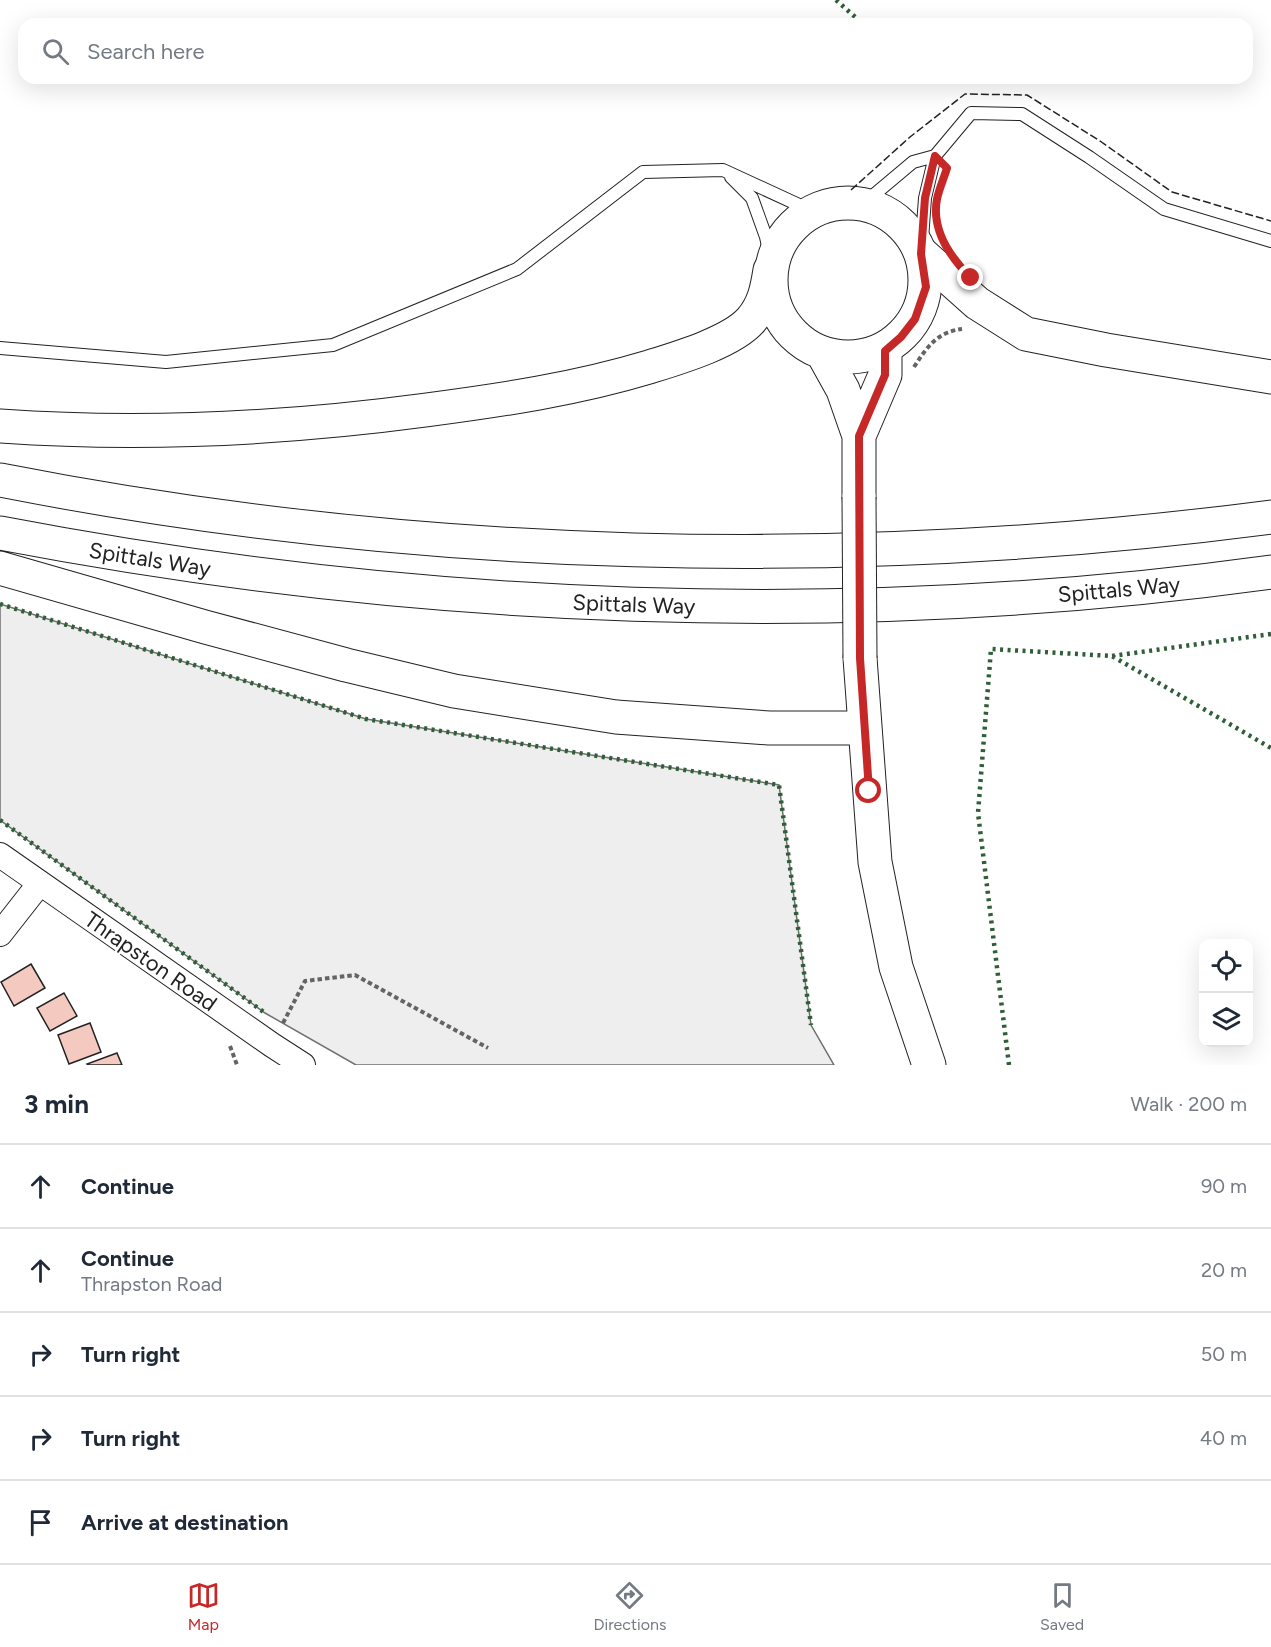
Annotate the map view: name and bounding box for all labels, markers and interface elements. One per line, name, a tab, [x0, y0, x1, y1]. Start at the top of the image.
search box	[18, 18, 1253, 84]
icon: search	[39, 35, 72, 68]
text: Search here	[87, 38, 205, 65]
route end	[957, 264, 983, 290]
street label: Spittals Way	[87, 537, 213, 582]
street label: Spittals Way	[1057, 571, 1182, 608]
street label: Spittals Way	[572, 589, 696, 620]
route start	[855, 777, 881, 803]
street label: Thrapston Road	[79, 906, 222, 1017]
map controls	[1199, 939, 1253, 1047]
button: locate	[1199, 939, 1253, 993]
button: layers	[1199, 993, 1253, 1047]
text: 3 min	[24, 1088, 89, 1120]
text: Walk · 200 m	[1131, 1092, 1247, 1116]
icon: ahead	[24, 1170, 57, 1203]
text: Continue	[81, 1173, 174, 1200]
text: 90 m	[1201, 1174, 1247, 1198]
text: Continue	[81, 1245, 174, 1272]
icon: ahead	[24, 1254, 57, 1287]
text: 20 m	[1201, 1258, 1247, 1282]
text: Thrapston Road	[81, 1272, 223, 1296]
icon: right	[24, 1338, 57, 1371]
text: Turn right	[81, 1341, 180, 1368]
text: 50 m	[1201, 1342, 1247, 1366]
icon: right	[24, 1422, 57, 1455]
text: Turn right	[81, 1425, 180, 1452]
text: 40 m	[1200, 1426, 1247, 1450]
icon: arrive	[24, 1506, 57, 1539]
text: Arrive at destination	[81, 1509, 289, 1536]
tab: Map	[187, 1579, 220, 1634]
tab: Directions	[593, 1579, 666, 1634]
tab: Saved	[1040, 1579, 1084, 1634]

